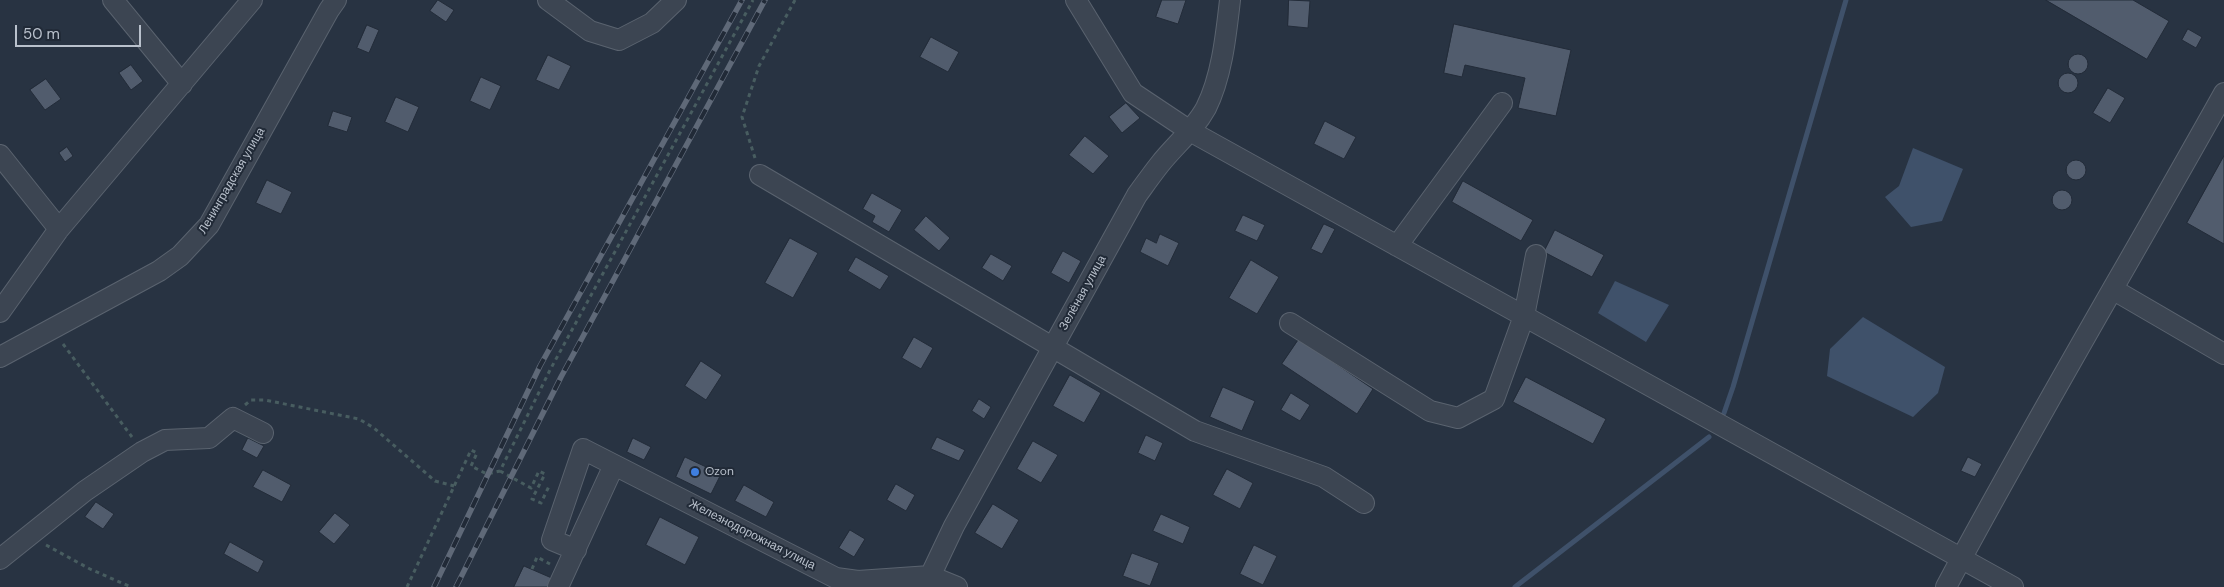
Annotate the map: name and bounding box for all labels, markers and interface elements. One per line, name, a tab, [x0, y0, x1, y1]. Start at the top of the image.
scale bar	[18, 15, 144, 47]
text: 50 m	[23, 24, 60, 44]
street label: Ленинградская улица	[196, 125, 268, 237]
street label: Зелёная улица	[1057, 253, 1109, 333]
place label: Ozon	[705, 465, 734, 479]
marker: Ozon	[689, 466, 701, 478]
street label: Железнодорожная улица	[686, 497, 818, 573]

